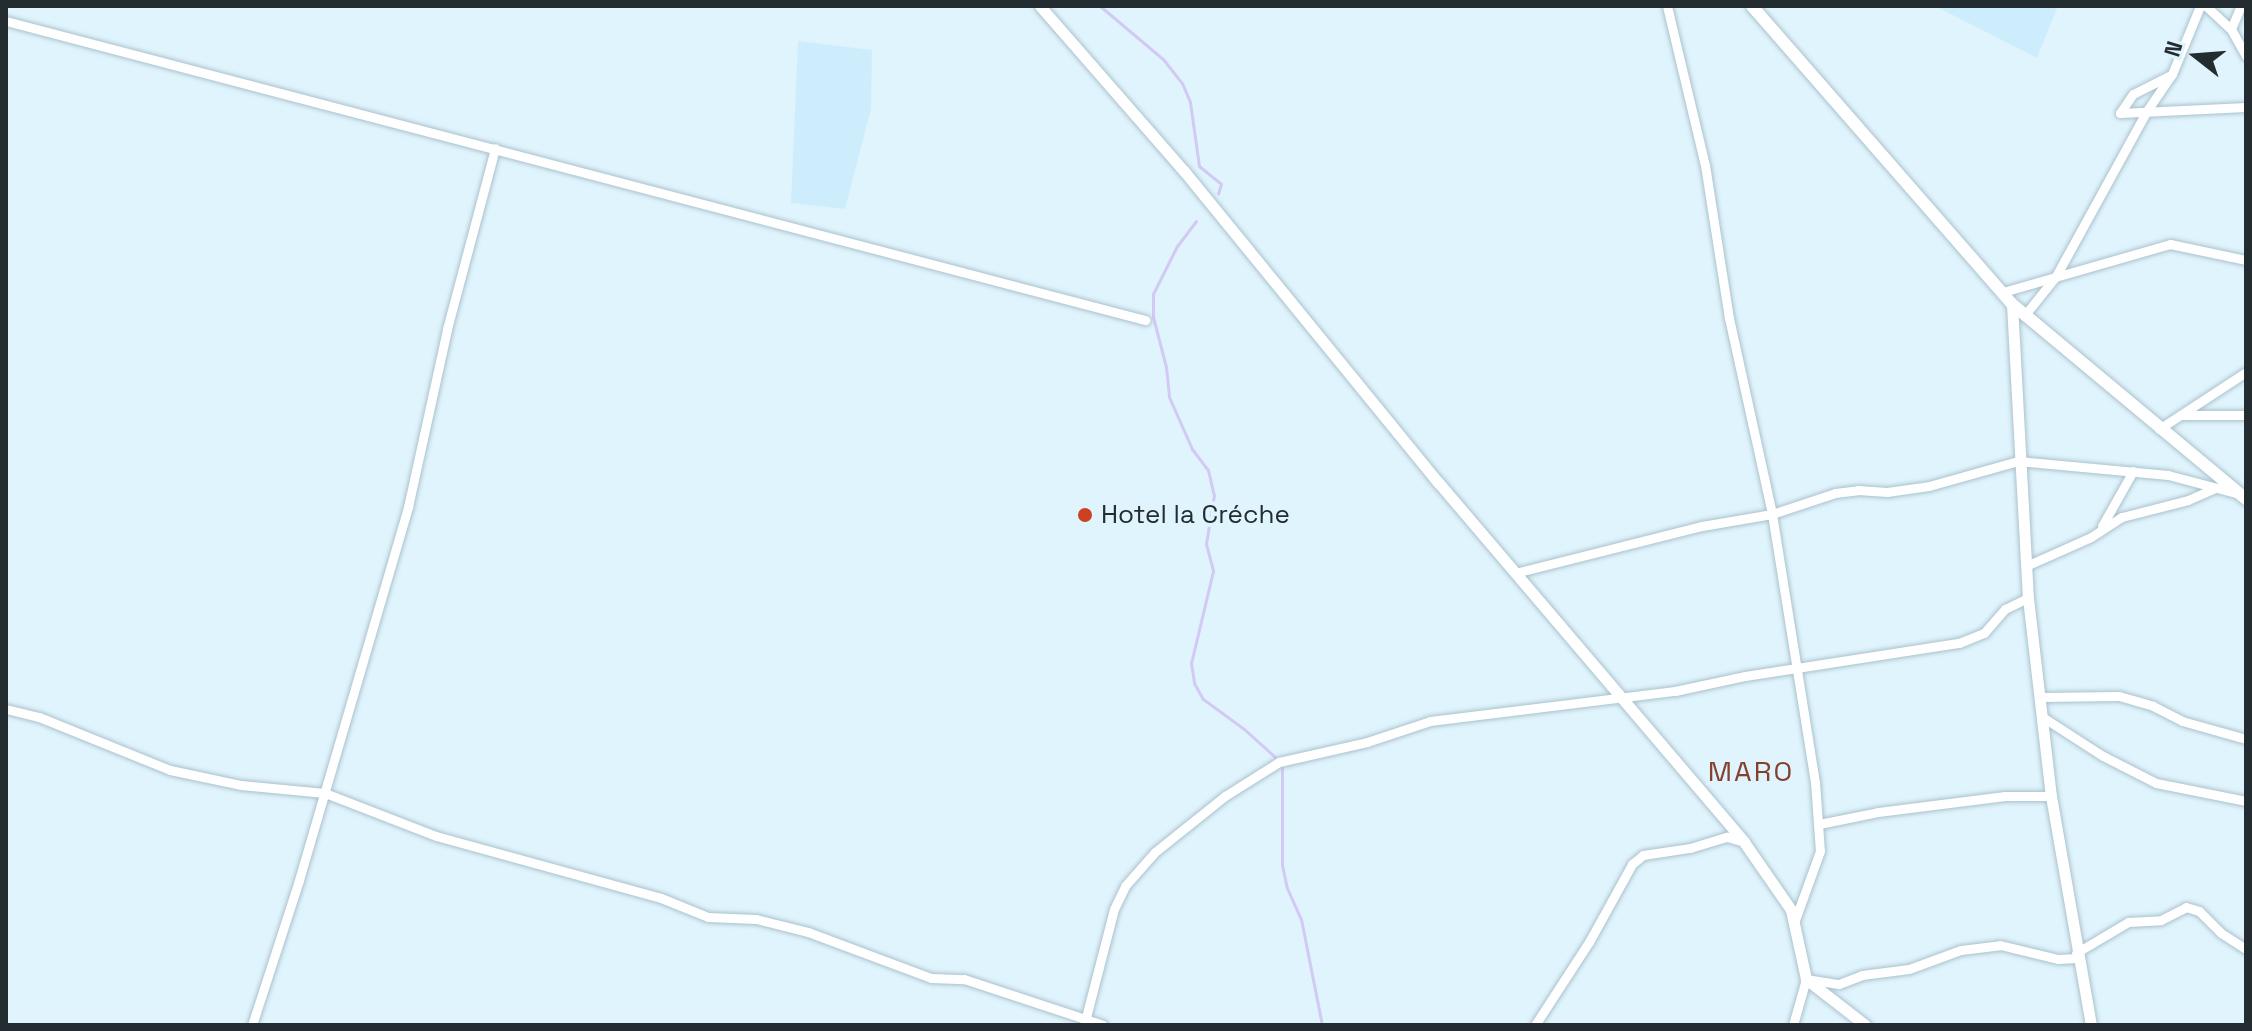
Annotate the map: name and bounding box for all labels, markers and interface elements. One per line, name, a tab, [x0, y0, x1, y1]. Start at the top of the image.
north arrow	[2156, 16, 2236, 96]
text: N	[2158, 38, 2189, 60]
place label: Hotel la Créche	[1101, 499, 1290, 531]
marker: Hotel la Créche	[1076, 506, 1094, 524]
district label: MARO	[1708, 754, 1794, 788]

